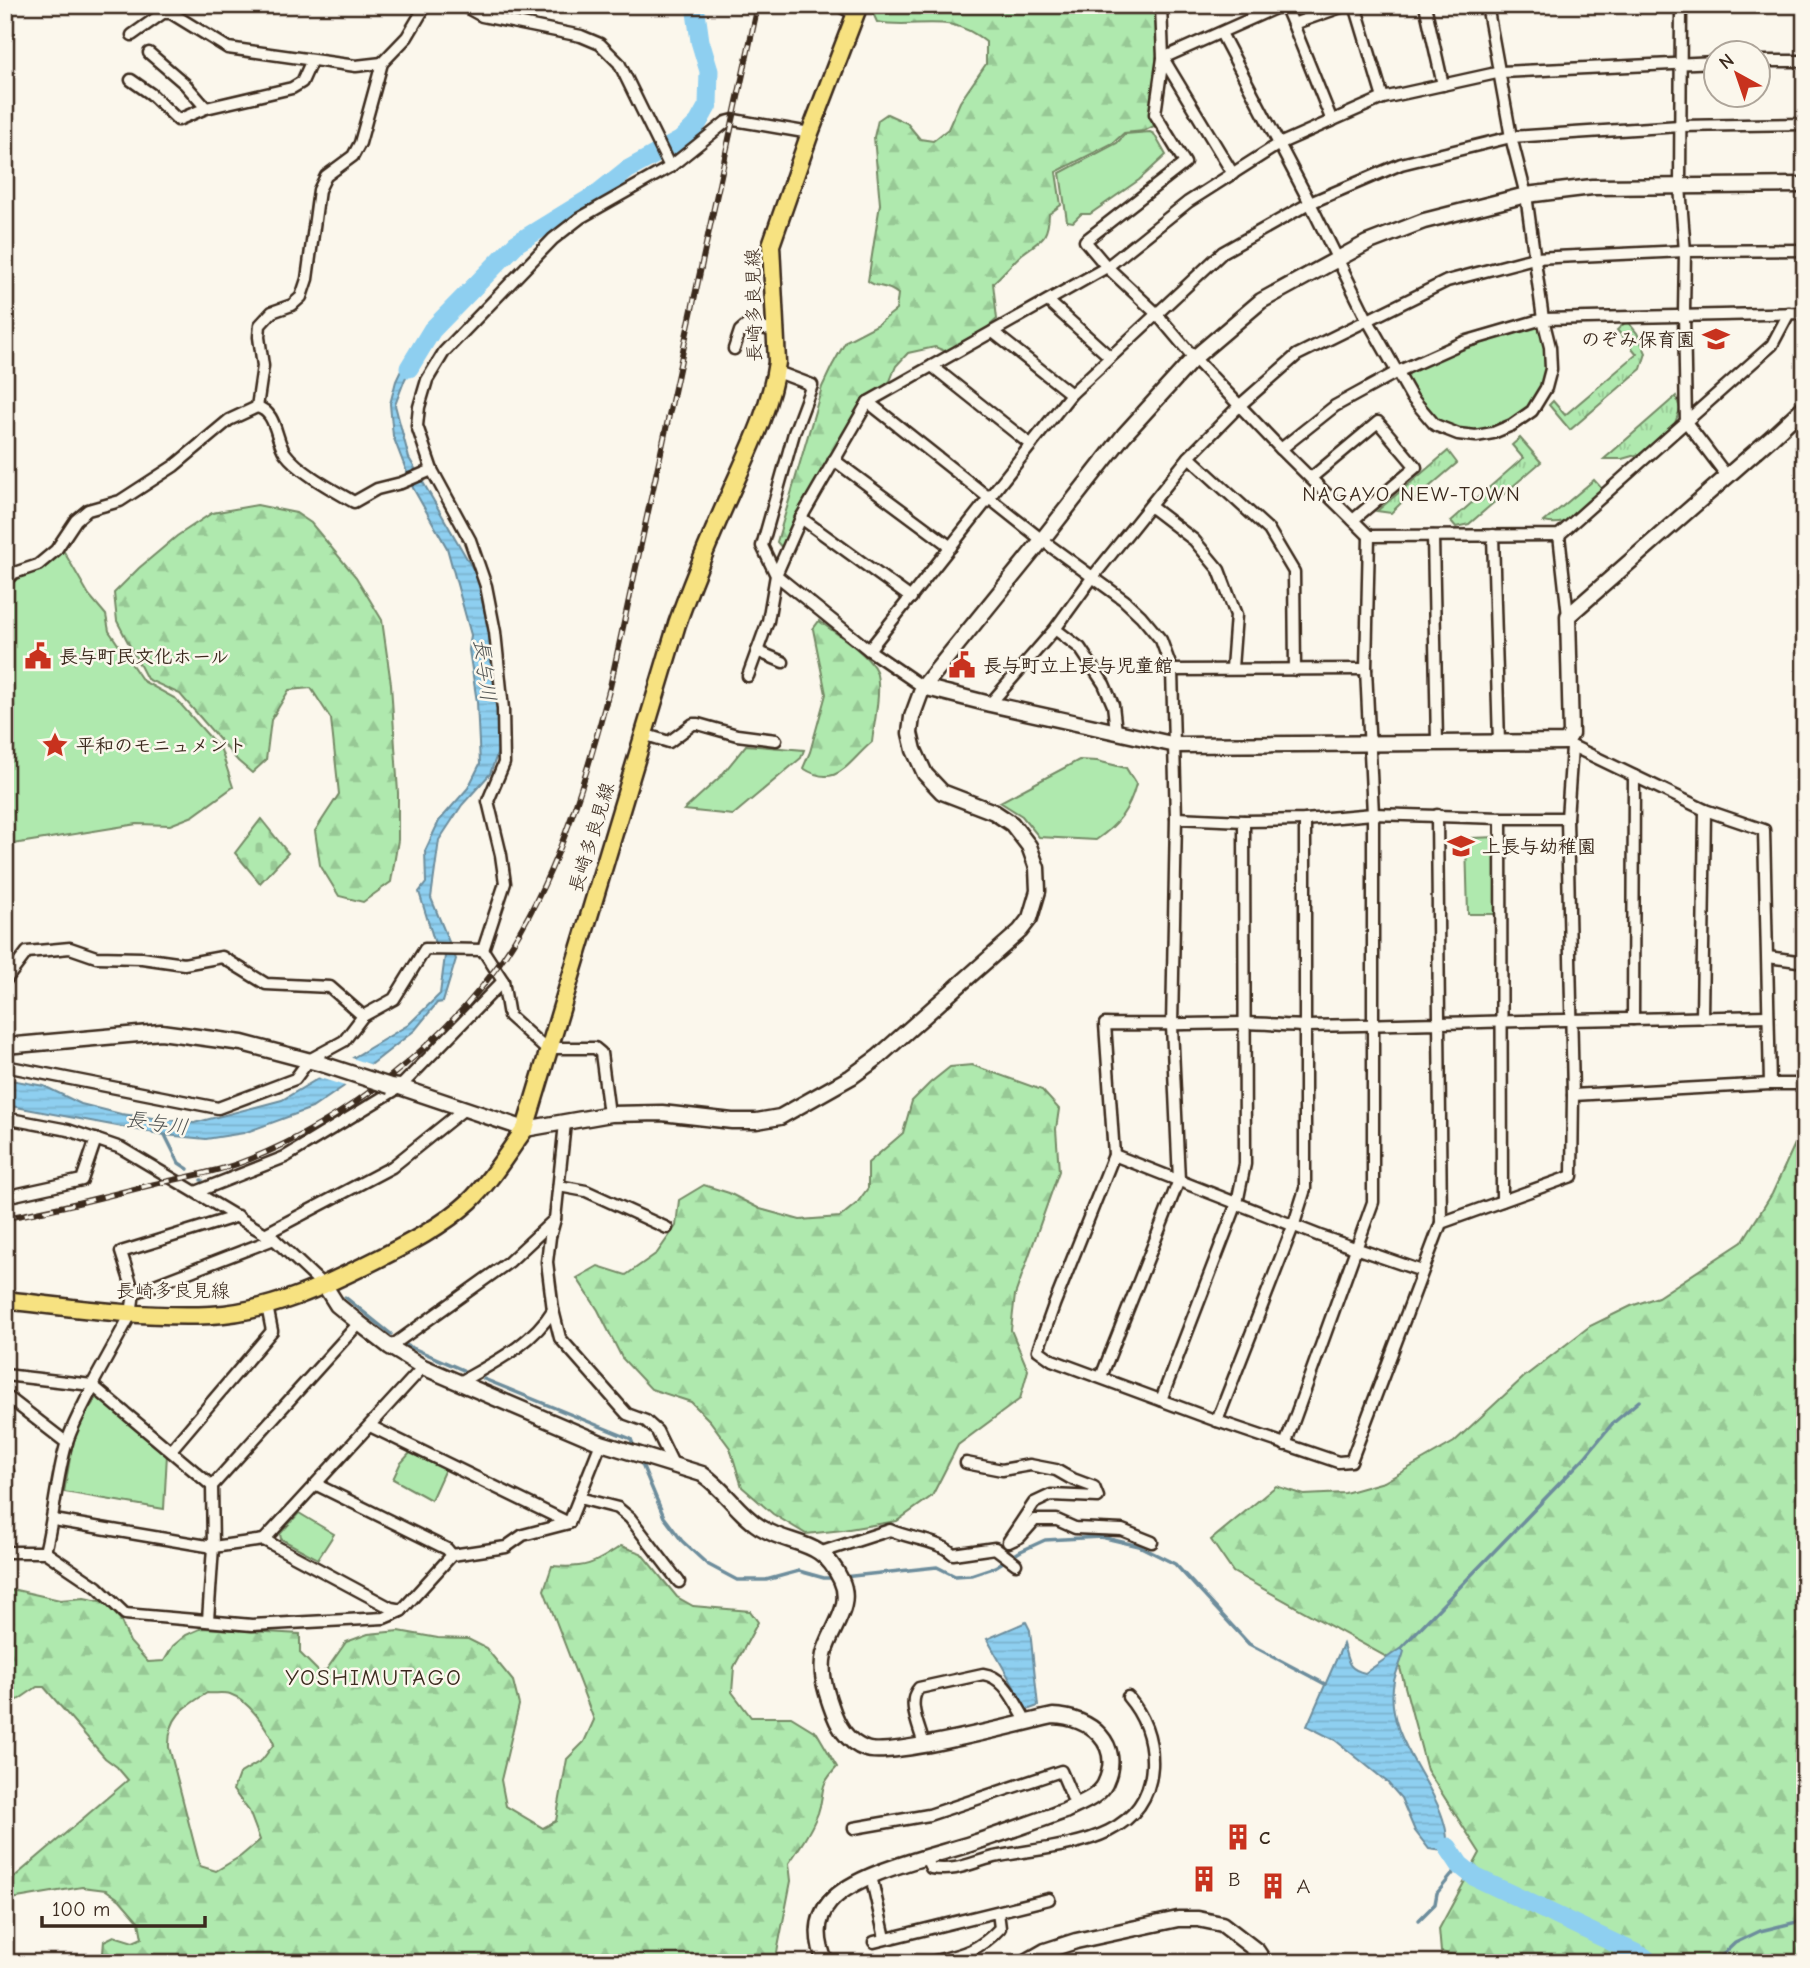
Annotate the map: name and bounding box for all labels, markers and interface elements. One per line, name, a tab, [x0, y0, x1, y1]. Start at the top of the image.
north arrow	[1702, 38, 1772, 108]
text: N	[1715, 49, 1739, 74]
street label: 長崎多良見線	[742, 248, 766, 362]
school or university icon: のぞみ保育園	[1701, 324, 1731, 354]
place label: のぞみ保育園	[1581, 329, 1695, 351]
district label: NAGAYO NEW-TOWN	[1302, 482, 1522, 506]
water label: 長与川	[469, 637, 501, 703]
public building icon: 長与町民文化ホール	[23, 641, 53, 671]
place label: 長与町民文化ホール	[59, 646, 229, 668]
public building icon: 長与町立上長与児童館	[947, 650, 977, 680]
place label: 長与町立上長与児童館	[983, 655, 1173, 677]
place icon: 平和のモニュメント	[40, 730, 70, 760]
place label: 平和のモニュメント	[76, 735, 247, 757]
street label: 長崎多良見線	[565, 780, 619, 895]
school or university icon: 上長与幼稚園	[1446, 831, 1476, 861]
place label: 上長与幼稚園	[1482, 836, 1596, 858]
water label: 長与川	[124, 1107, 190, 1139]
street label: 長崎多良見線	[116, 1280, 230, 1302]
district label: YOSHIMUTAGO	[285, 1664, 463, 1691]
building icon: C	[1223, 1822, 1253, 1852]
place label: C	[1259, 1827, 1271, 1849]
building icon: Ｂ	[1189, 1864, 1219, 1894]
place label: Ｂ	[1225, 1869, 1244, 1891]
building icon: Ａ	[1258, 1871, 1288, 1901]
place label: Ａ	[1294, 1876, 1313, 1898]
scale bar	[42, 1884, 205, 1928]
text: 100 m	[52, 1897, 110, 1921]

